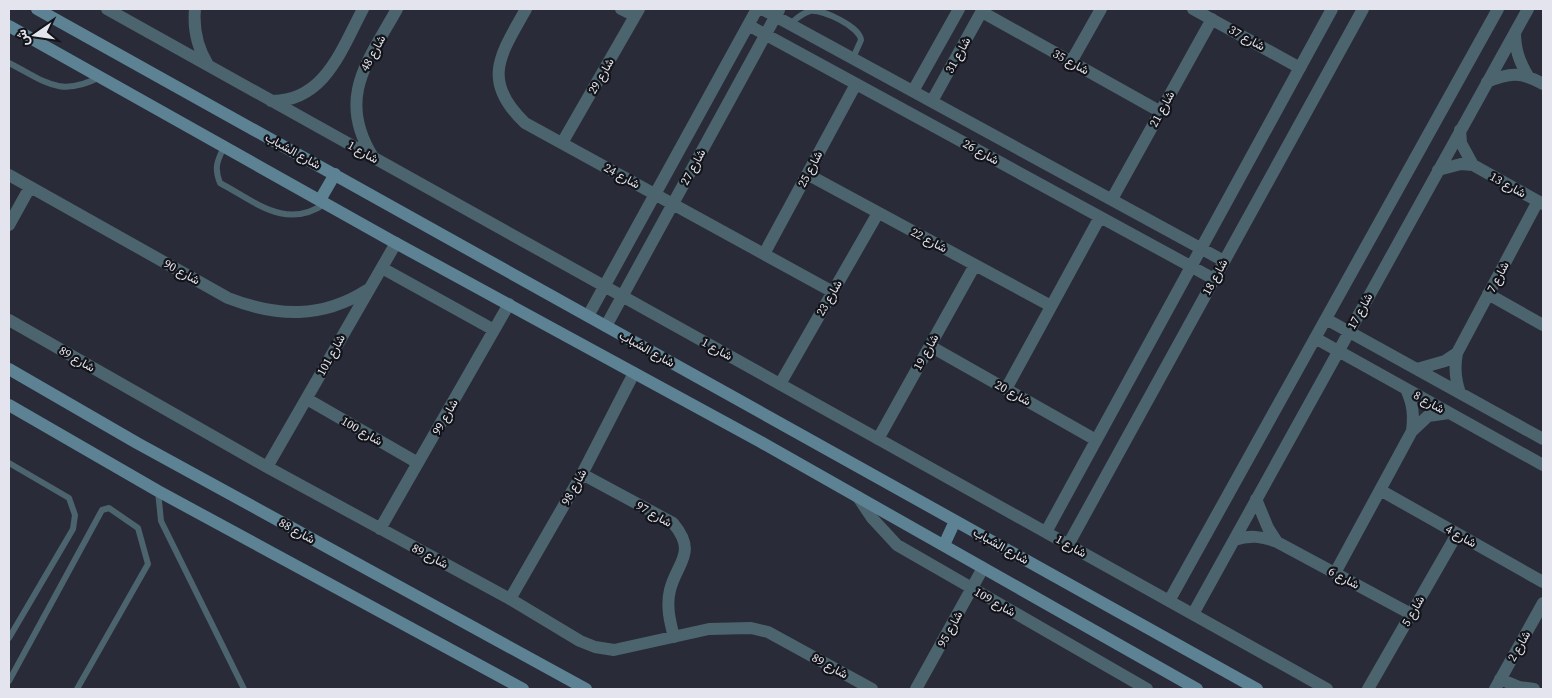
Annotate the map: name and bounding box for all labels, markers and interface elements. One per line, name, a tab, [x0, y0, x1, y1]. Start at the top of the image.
north arrow	[10, 10, 60, 60]
street label: شارع 37	[1226, 22, 1268, 55]
text: ش	[11, 27, 34, 48]
street label: شارع 48	[357, 32, 390, 74]
street label: شارع 31	[942, 34, 975, 76]
street label: شارع 35	[1050, 46, 1092, 79]
street label: شارع 29	[584, 55, 619, 97]
street label: شارع 21	[1146, 88, 1179, 130]
street label: شارع الشباب	[262, 129, 324, 174]
street label: شارع 26	[960, 136, 1002, 169]
street label: شارع 1	[344, 137, 381, 168]
street label: شارع 27	[677, 146, 710, 188]
street label: شارع 25	[794, 148, 827, 190]
street label: شارع 24	[601, 160, 643, 193]
street label: شارع 13	[1487, 169, 1529, 202]
street label: شارع 22	[908, 224, 950, 257]
street label: شارع 90	[161, 256, 203, 289]
street label: شارع 18	[1199, 256, 1232, 298]
street label: شارع 7	[1483, 259, 1514, 296]
street label: شارع 23	[812, 277, 847, 319]
street label: شارع 17	[1344, 290, 1377, 332]
street label: شارع الشباب	[616, 327, 678, 372]
street label: شارع 101	[313, 331, 350, 379]
street label: شارع 19	[910, 331, 943, 373]
street label: شارع 1	[698, 334, 735, 365]
street label: شارع 89	[56, 342, 98, 377]
street label: شارع 20	[992, 377, 1034, 410]
street label: شارع 8	[1410, 387, 1447, 418]
street label: شارع 99	[428, 396, 463, 438]
street label: شارع 100	[338, 413, 385, 450]
street label: شارع 98	[558, 466, 591, 508]
street label: شارع 97	[633, 497, 675, 532]
street label: شارع 88	[276, 515, 318, 548]
street label: شارع 4	[1442, 521, 1479, 552]
street label: شارع الشباب	[970, 524, 1032, 569]
street label: شارع 1	[1052, 531, 1089, 562]
street label: شارع 89	[409, 540, 451, 573]
street label: شارع 6	[1325, 563, 1362, 594]
street label: شارع 109	[971, 584, 1018, 621]
street label: شارع 5	[1398, 593, 1429, 630]
street label: شارع 95	[934, 608, 967, 650]
street label: شارع 2	[1504, 628, 1535, 665]
street label: شارع 89	[809, 650, 851, 683]

